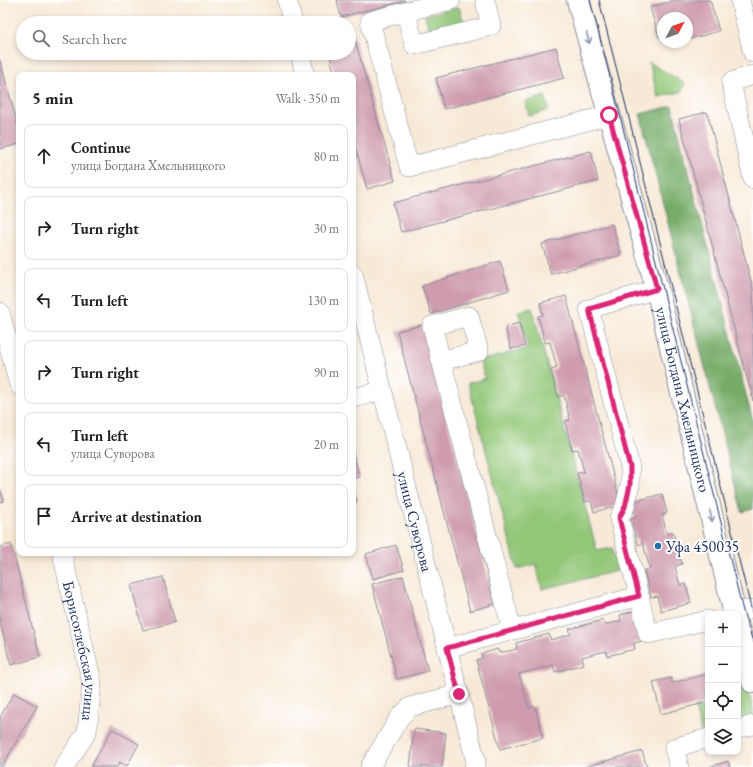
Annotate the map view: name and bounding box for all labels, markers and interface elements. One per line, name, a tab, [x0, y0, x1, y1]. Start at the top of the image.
north arrow	[657, 12, 693, 48]
search box	[16, 16, 356, 60]
icon: search	[30, 27, 52, 49]
text: Search here	[62, 29, 127, 48]
one-way arrow	[585, 31, 593, 44]
text: 5 min	[32, 87, 73, 109]
text: Walk · 350 m	[276, 90, 340, 107]
route start	[600, 106, 618, 124]
text: Continue	[71, 138, 131, 157]
icon: ahead	[33, 145, 55, 167]
text: 80 m	[314, 148, 339, 165]
text: улица Богдана Хмельницкого	[71, 157, 225, 174]
icon: right	[33, 217, 55, 239]
text: Turn right	[71, 219, 139, 238]
text: 30 m	[314, 220, 339, 237]
icon: left	[33, 289, 55, 311]
text: Turn left	[71, 291, 128, 310]
text: 130 m	[308, 292, 339, 309]
street label: улица Богдана Хмельницкого	[651, 304, 716, 494]
icon: right	[33, 361, 55, 383]
text: Turn right	[71, 363, 139, 382]
text: 90 m	[314, 364, 339, 381]
text: Turn left	[71, 426, 128, 445]
icon: left	[33, 433, 55, 455]
text: 20 m	[314, 436, 339, 453]
text: улица Суворова	[71, 445, 155, 462]
street label: улица Суворова	[393, 469, 438, 574]
icon: arrive	[33, 505, 55, 527]
text: Arrive at destination	[71, 507, 202, 526]
one-way arrow	[708, 509, 716, 522]
place label: Уфа 450035	[665, 536, 739, 557]
marker: Уфа 450035	[653, 541, 663, 551]
street label: Борисоглебская улица	[58, 578, 102, 723]
map controls	[705, 611, 741, 755]
button: +	[705, 611, 741, 647]
button: −	[705, 647, 741, 683]
button: locate	[705, 683, 741, 719]
route end	[450, 685, 468, 703]
button: layers	[705, 719, 741, 755]

